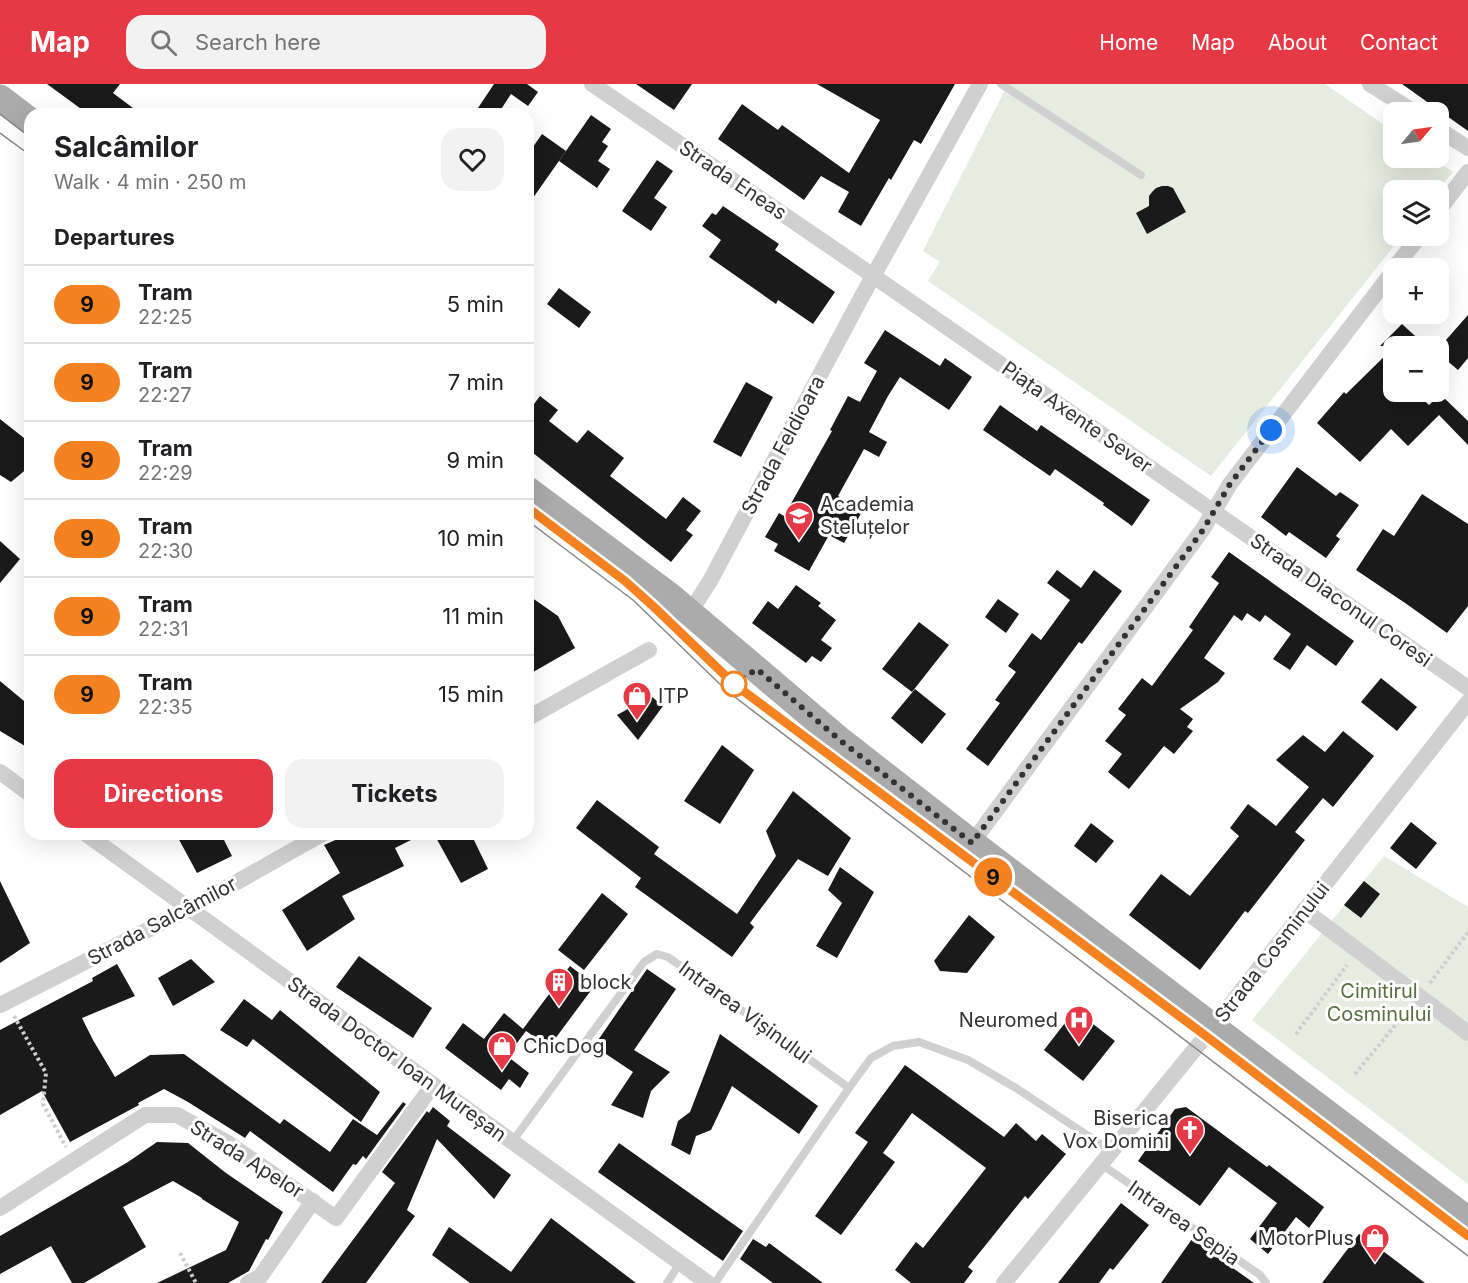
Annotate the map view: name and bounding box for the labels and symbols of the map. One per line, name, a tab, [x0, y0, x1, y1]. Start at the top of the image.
north arrow	[1383, 102, 1449, 168]
street label: Strada Eneas	[675, 135, 791, 225]
street label: Piața Axente Sever	[997, 356, 1157, 478]
street label: Strada Feldioara	[736, 371, 830, 519]
your location	[1256, 415, 1286, 445]
place label: Academia Steluțelor	[820, 492, 914, 539]
school or university icon: Academia Steluțelor	[783, 500, 815, 542]
street label: Strada Diaconul Coresi	[1246, 528, 1436, 672]
unlabelled marker	[721, 671, 747, 697]
shop icon: ITP	[621, 680, 653, 722]
place label: ITP	[658, 684, 689, 708]
line badge: 9	[974, 858, 1012, 896]
street label: Strada Salcâmilor	[83, 871, 241, 970]
street label: Strada Cosminului	[1210, 877, 1334, 1027]
street label: Intrarea Vișinului	[674, 956, 816, 1068]
building icon: block	[543, 966, 575, 1008]
place label: block	[580, 970, 632, 994]
street label: Strada Doctor Ioan Mureșan	[283, 971, 511, 1147]
park label: Cimitirul Cosminului	[1327, 979, 1431, 1026]
hospital icon: Neuromed	[1063, 1004, 1095, 1046]
place label: Neuromed	[959, 1008, 1058, 1032]
shop icon: ChicDog	[486, 1030, 518, 1072]
place label: ChicDog	[523, 1034, 604, 1058]
place label: Biserica Vox Domini	[1063, 1106, 1169, 1153]
church icon: Biserica Vox Domini	[1174, 1114, 1206, 1156]
street label: Strada Apelor	[186, 1115, 309, 1204]
street label: Intrarea Sepia	[1123, 1176, 1245, 1270]
shop icon: MotorPlus	[1359, 1222, 1391, 1264]
place label: MotorPlus	[1258, 1226, 1354, 1250]

